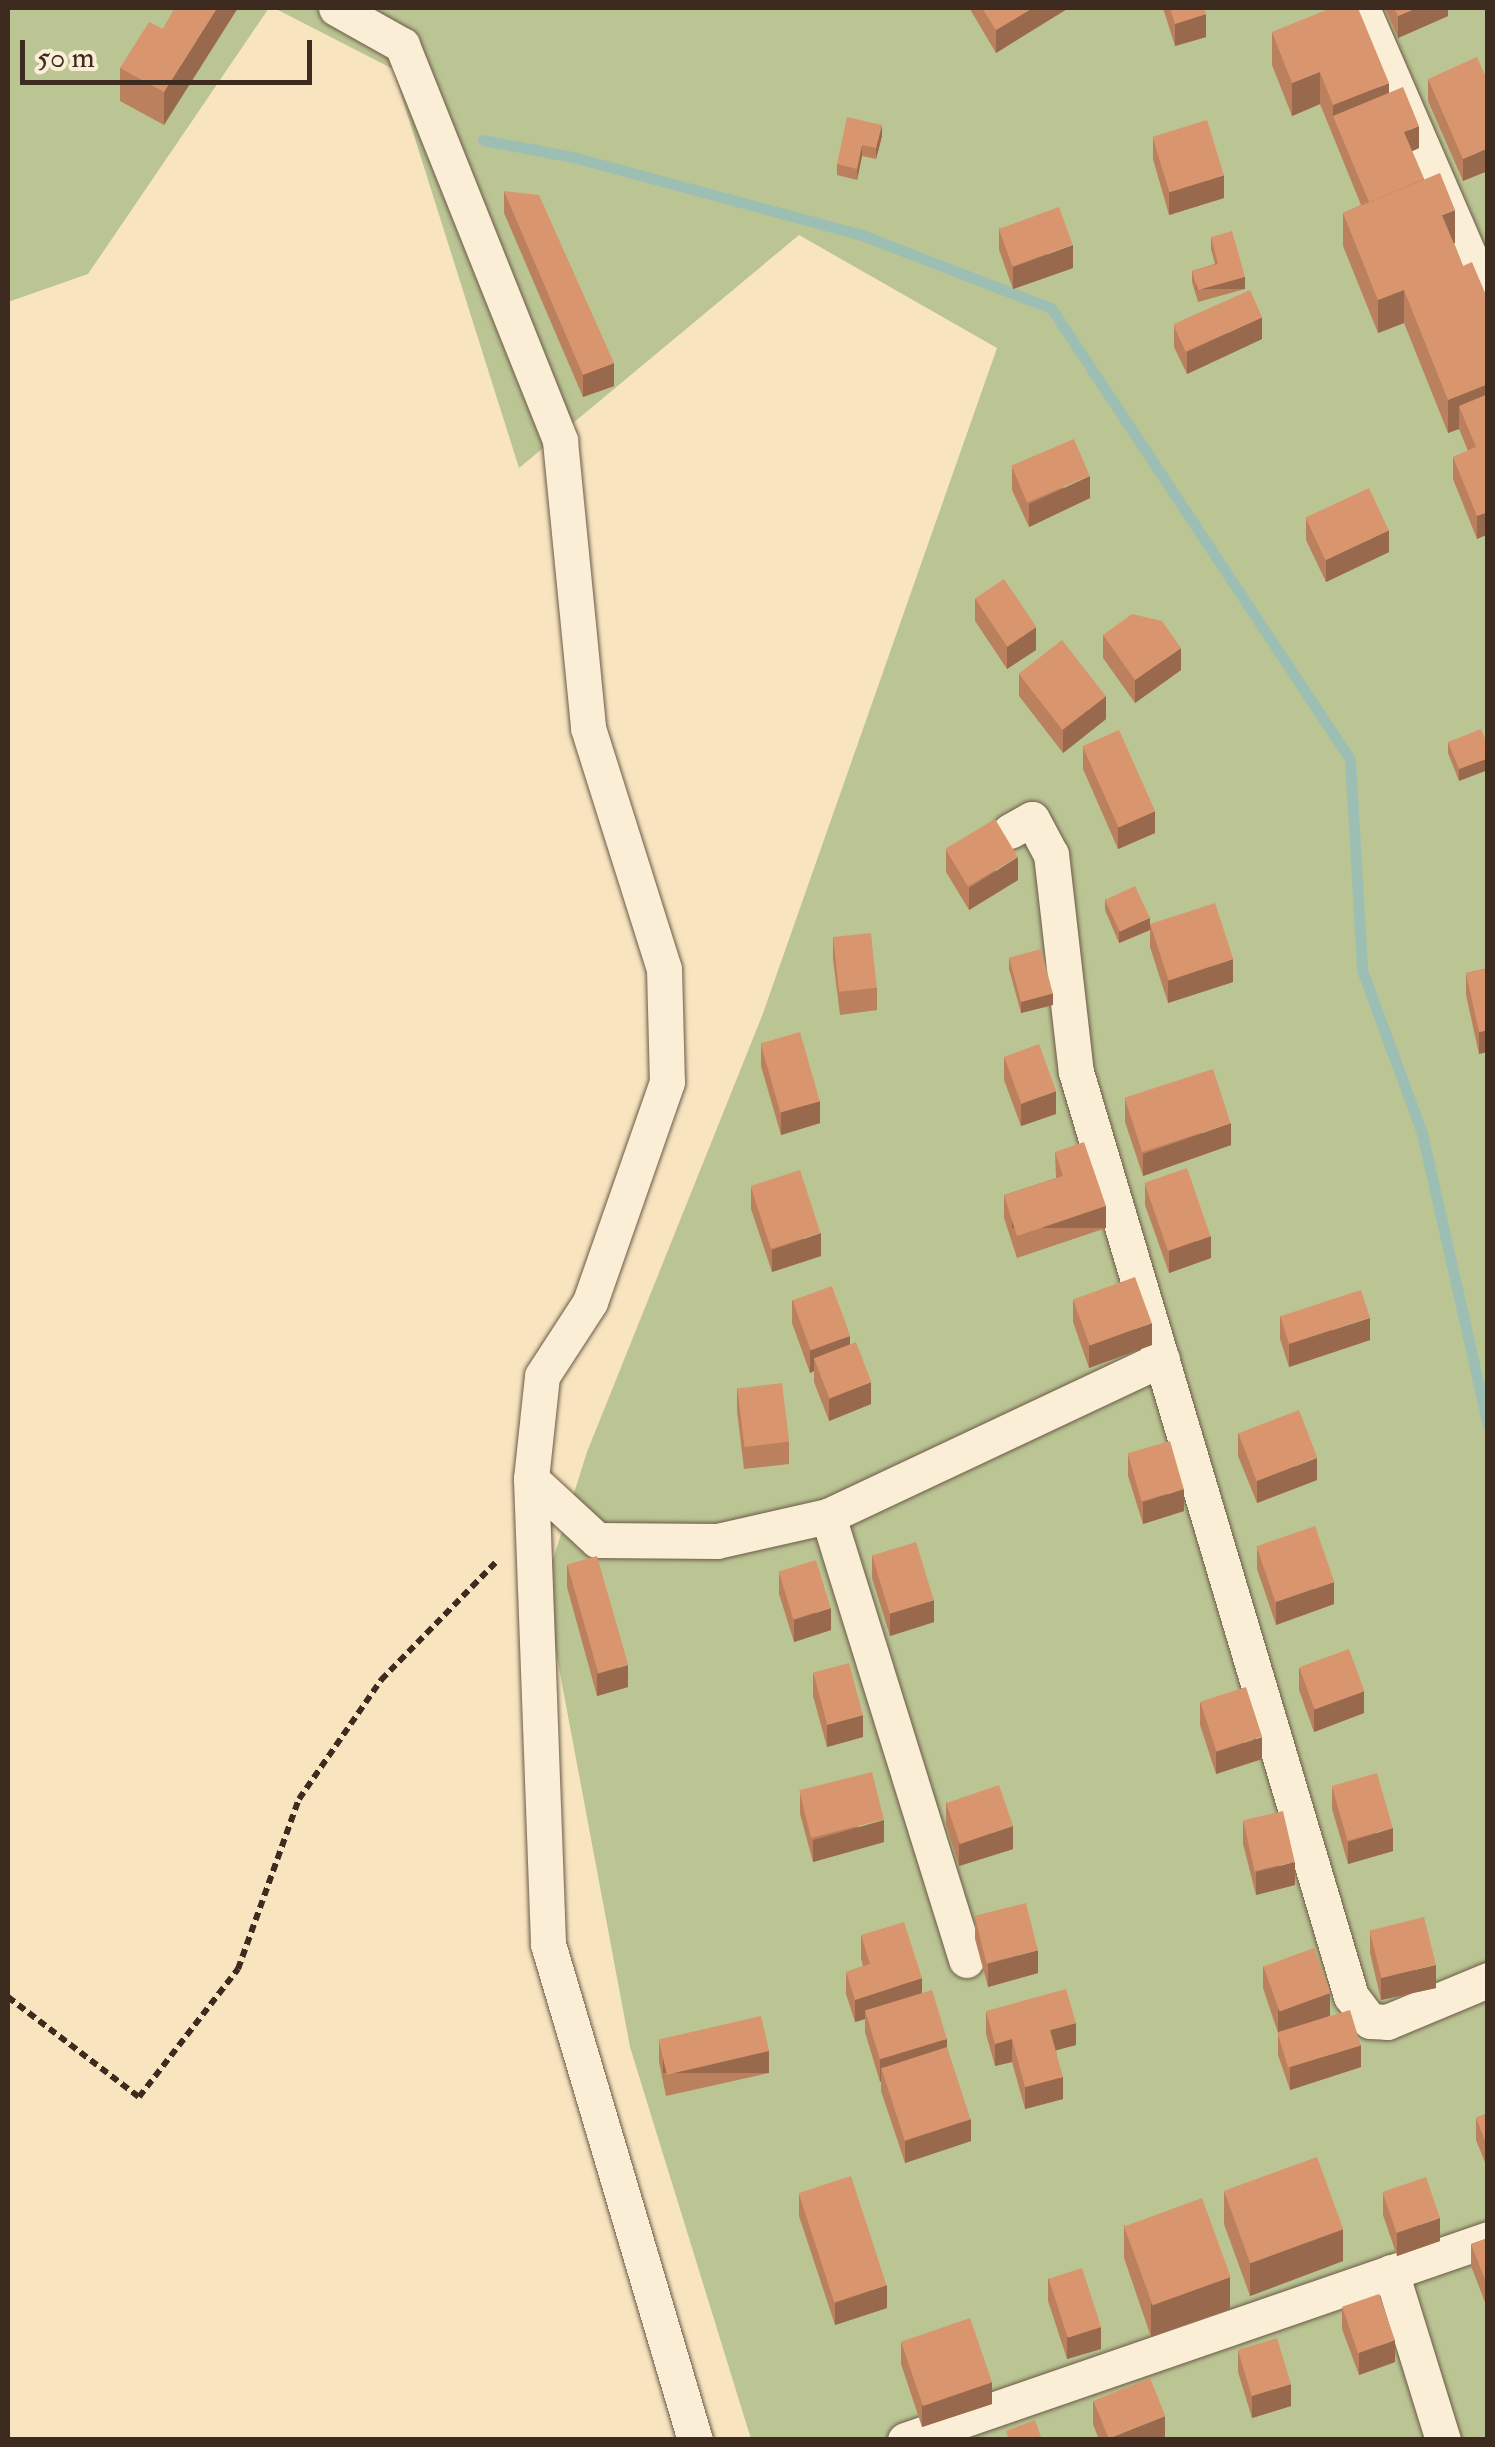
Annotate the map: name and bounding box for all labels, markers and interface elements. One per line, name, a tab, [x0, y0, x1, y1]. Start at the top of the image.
scale bar	[25, 20, 318, 82]
text: 50 m	[37, 39, 95, 76]

